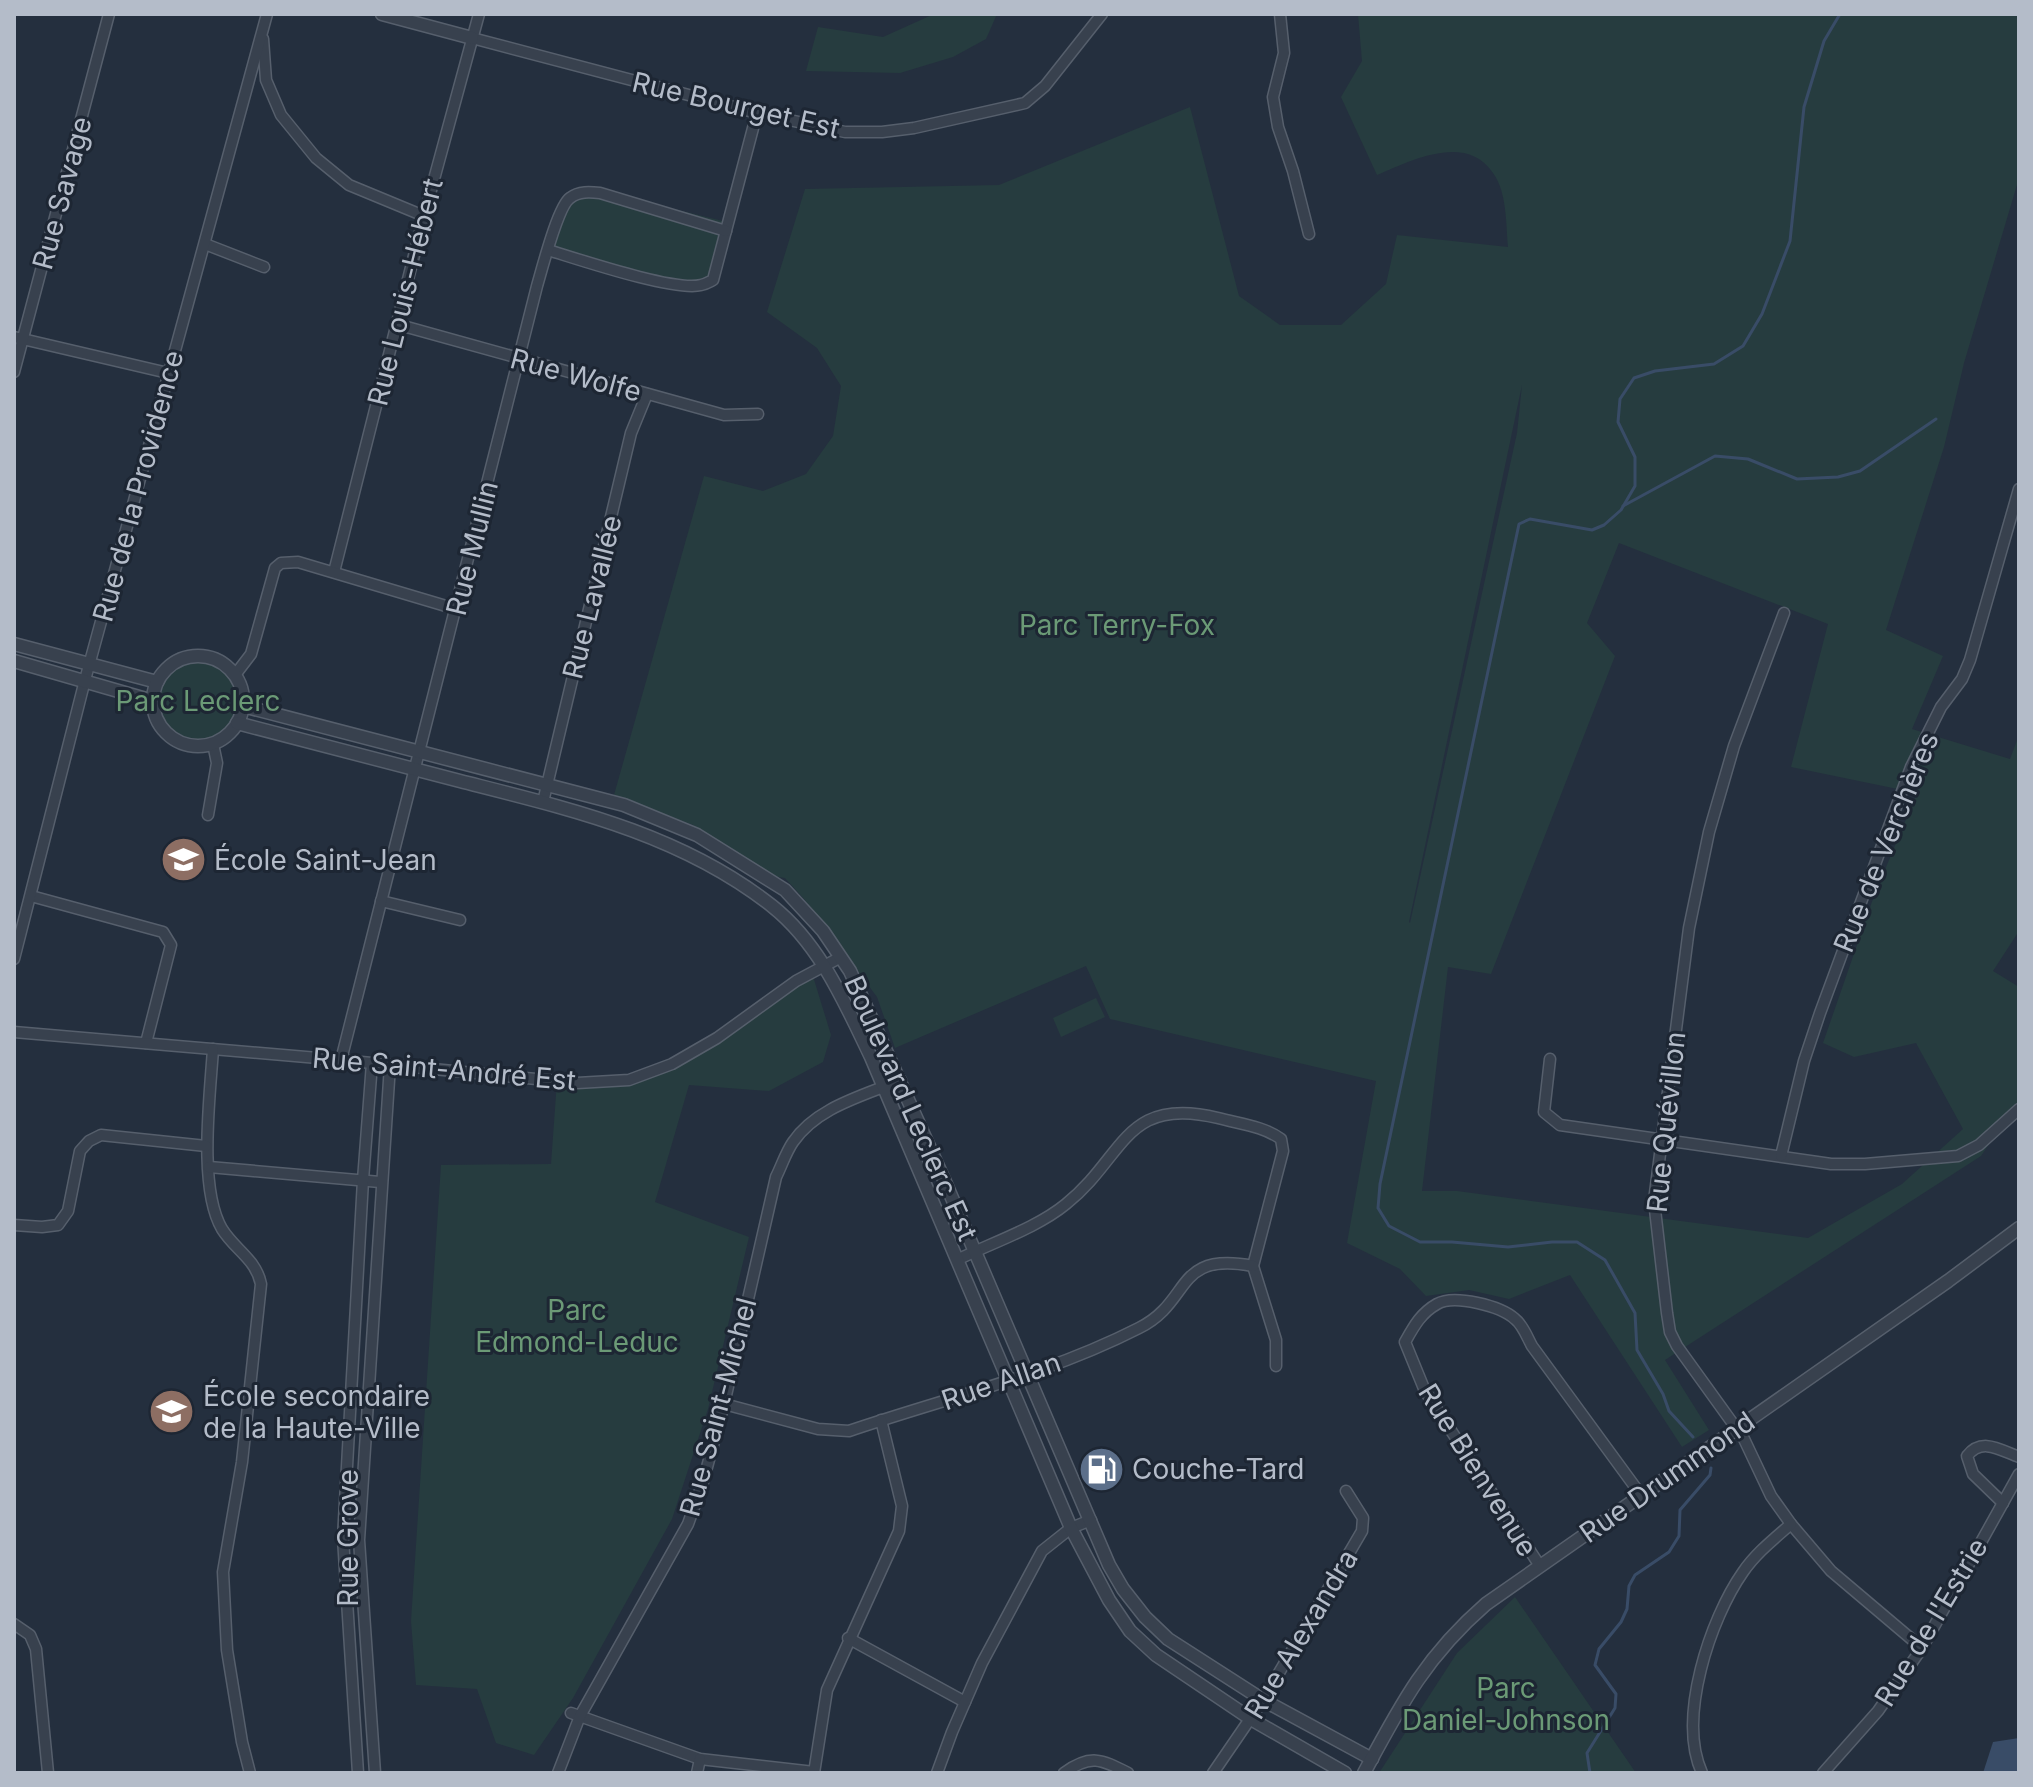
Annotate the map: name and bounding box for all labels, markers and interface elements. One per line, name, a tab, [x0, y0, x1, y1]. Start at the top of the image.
street label: Rue Bourget Est	[629, 65, 843, 145]
street label: Rue Savage	[25, 113, 99, 273]
street label: Rue Louis-Hébert	[360, 175, 450, 409]
street label: Rue Wolfe	[507, 341, 645, 409]
street label: Rue de la Providence	[85, 347, 191, 625]
street label: Rue Mullin	[439, 477, 505, 619]
street label: Rue Lavallée	[555, 512, 629, 682]
park label: Parc Terry-Fox	[1019, 608, 1215, 642]
park label: Parc Leclerc	[116, 684, 280, 718]
street label: Rue de Verchères	[1826, 727, 1946, 957]
school or university icon: École Saint-Jean	[159, 836, 207, 884]
place label: École Saint-Jean	[214, 842, 437, 877]
street label: Boulevard Leclerc Est	[837, 970, 985, 1246]
street label: Rue Quévillon	[1640, 1030, 1692, 1214]
street label: Rue Saint-André Est	[311, 1041, 577, 1097]
park label: Parc Edmond-Leduc	[475, 1293, 679, 1359]
street label: Rue Saint-Michel	[672, 1294, 764, 1520]
street label: Rue Allan	[937, 1345, 1065, 1417]
street label: Rue Bienvenue	[1411, 1377, 1545, 1563]
place label: École secondaire de la Haute-Ville	[203, 1378, 430, 1445]
school or university icon: École secondaire de la Haute-Ville	[148, 1388, 196, 1436]
street label: Rue Drummond	[1573, 1404, 1761, 1550]
fuel station icon: Couche-Tard	[1077, 1445, 1125, 1493]
place label: Couche-Tard	[1132, 1452, 1304, 1486]
street label: Rue Grove	[331, 1469, 365, 1607]
street label: Rue de l'Estrie	[1867, 1532, 1995, 1712]
street label: Rue Alexandra	[1237, 1543, 1365, 1725]
park label: Parc Daniel-Johnson	[1402, 1671, 1610, 1737]

